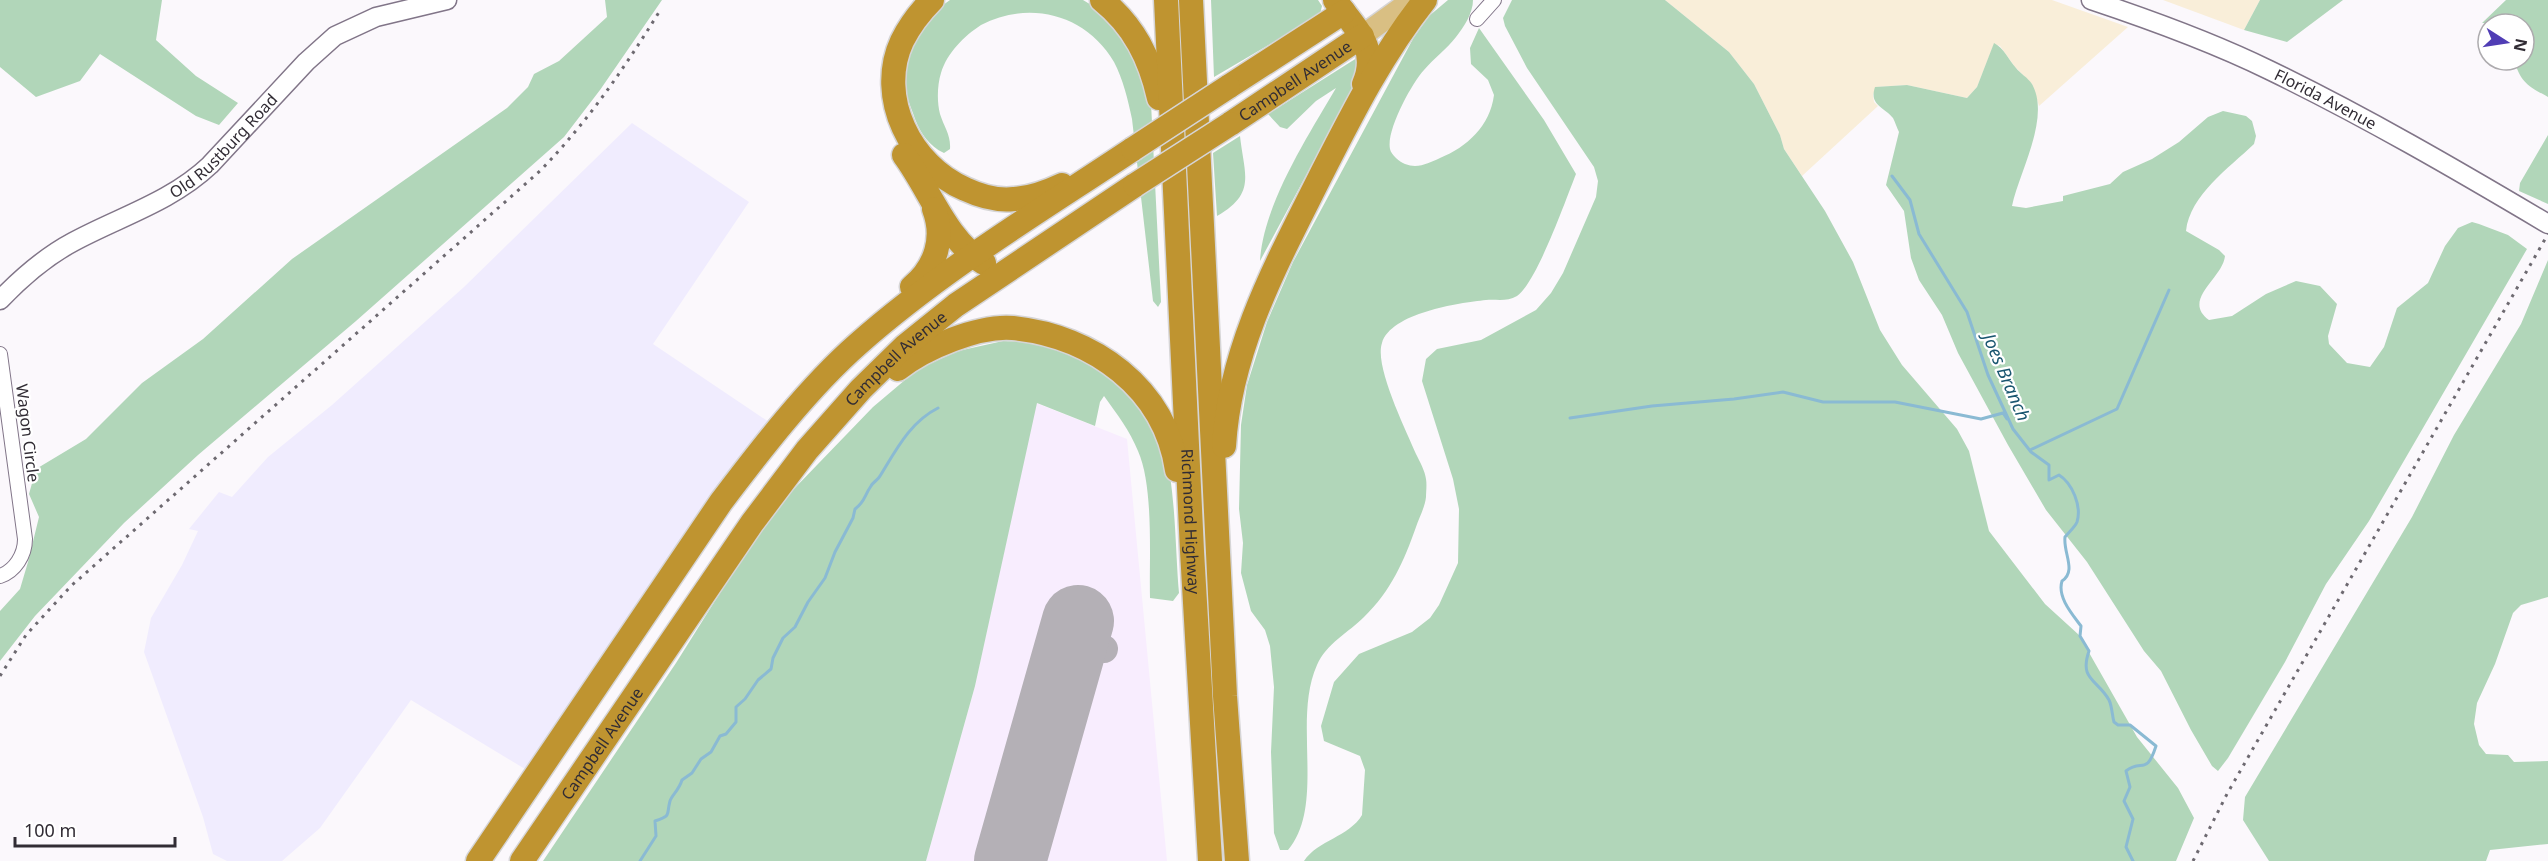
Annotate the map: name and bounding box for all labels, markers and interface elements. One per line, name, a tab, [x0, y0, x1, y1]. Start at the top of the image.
north arrow	[2476, 12, 2536, 72]
street label: Campbell Avenue	[1234, 35, 1356, 126]
text: N	[2509, 36, 2533, 54]
street label: Florida Avenue	[2271, 63, 2381, 135]
street label: Old Rustburg Road	[165, 89, 282, 203]
street label: Campbell Avenue	[840, 306, 951, 411]
water label: Joes Branch	[1977, 327, 2036, 425]
street label: Wagon Circle	[11, 383, 45, 483]
street label: Richmond Highway	[1176, 448, 1206, 596]
street label: Campbell Avenue	[556, 683, 648, 804]
scale bar	[15, 810, 176, 848]
text: 100 m	[24, 818, 76, 842]

